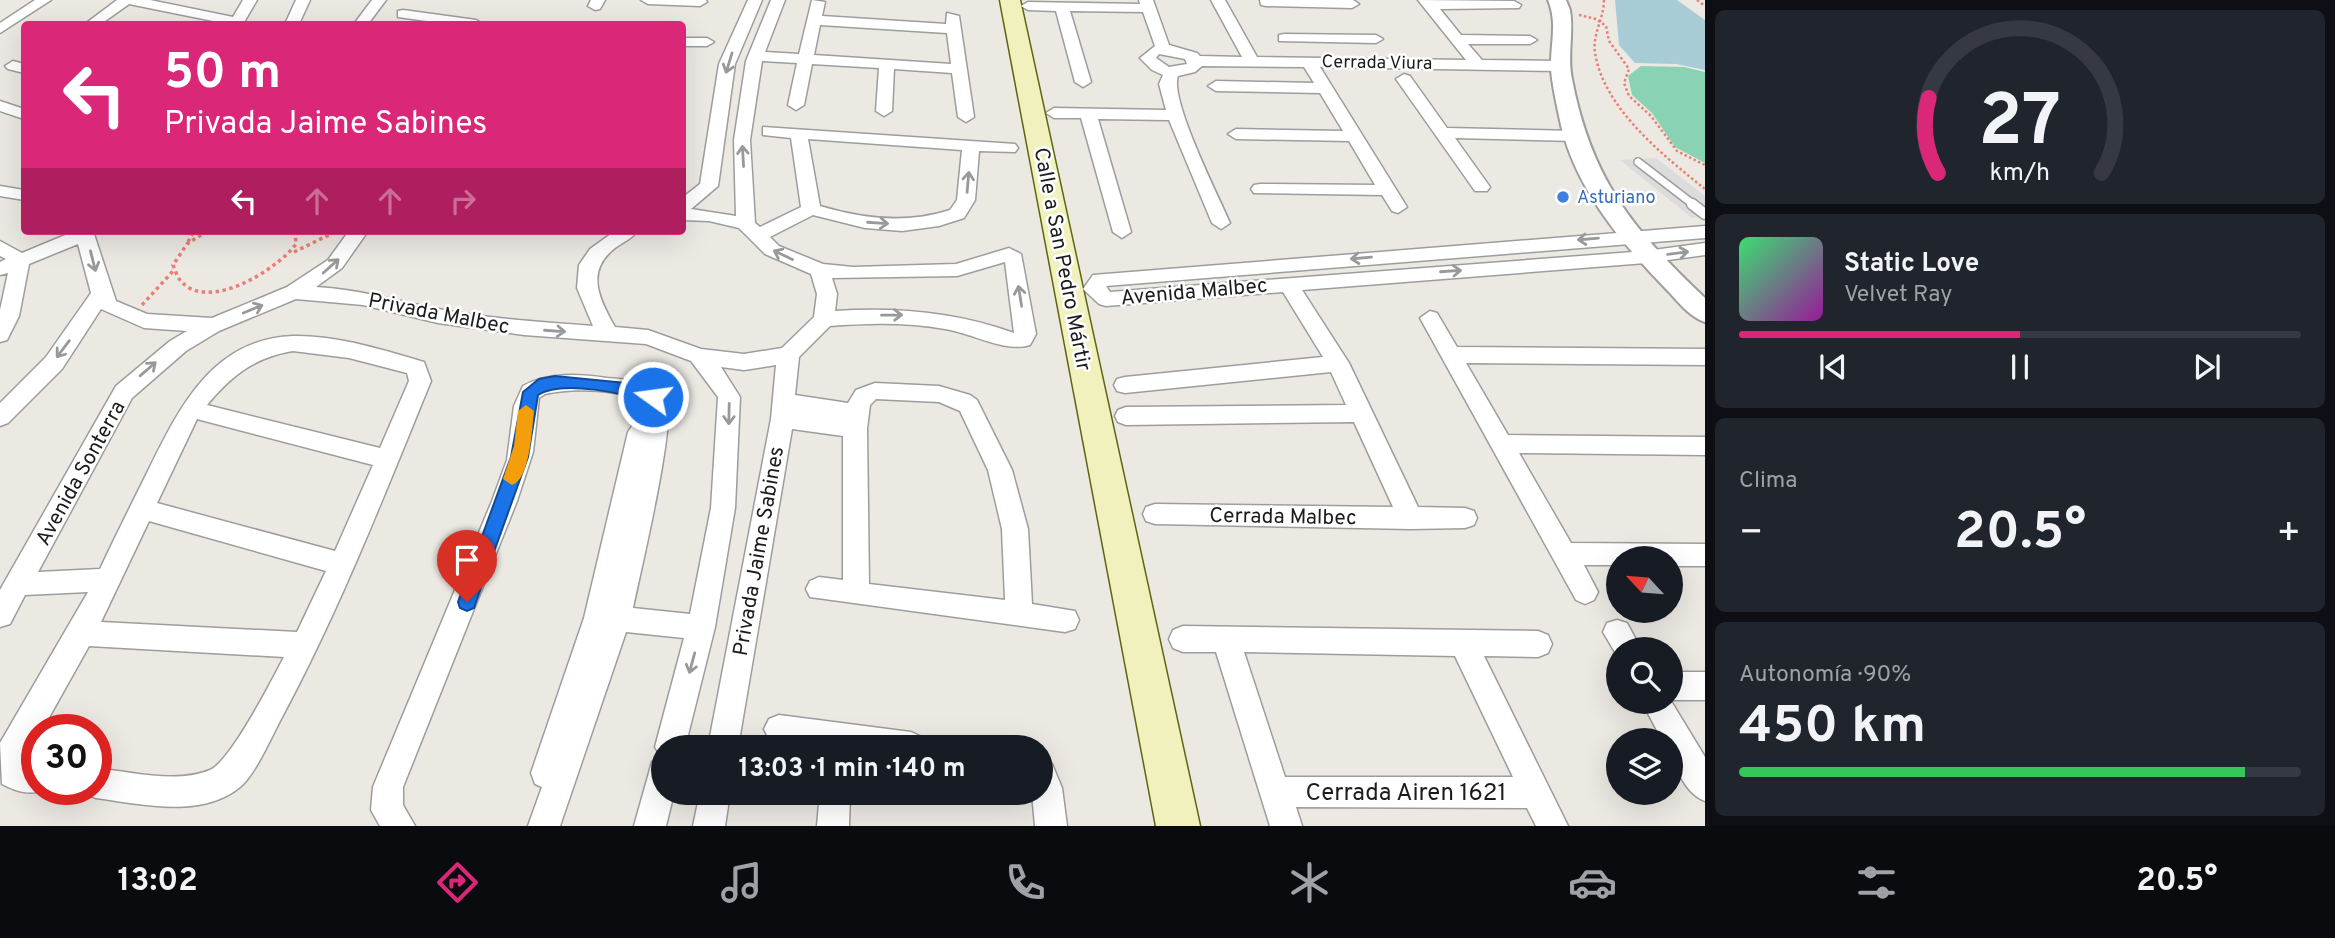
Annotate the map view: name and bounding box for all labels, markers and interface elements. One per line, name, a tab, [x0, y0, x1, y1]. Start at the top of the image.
text: 50 m	[164, 44, 281, 106]
icon: left	[49, 49, 140, 140]
street label: Cerrada Viura	[1321, 51, 1433, 76]
one-way arrow	[722, 52, 735, 74]
text: 27	[1979, 79, 2061, 171]
text: Privada Jaime Sabines	[164, 105, 487, 145]
one-way arrow	[736, 145, 749, 168]
street label: Calle a San Pedro Mártir	[1027, 145, 1096, 373]
text: km/h	[1990, 158, 2050, 190]
one-way arrow	[962, 171, 975, 194]
icon: left	[225, 182, 263, 220]
icon: ahead	[298, 182, 336, 220]
icon: ahead	[371, 182, 409, 220]
icon: right	[444, 182, 482, 220]
place label: Asturiano	[1577, 187, 1656, 210]
marker: Asturiano	[1555, 189, 1571, 205]
one-way arrow	[866, 217, 888, 230]
one-way arrow	[1577, 233, 1600, 246]
one-way arrow	[1666, 246, 1689, 259]
one-way arrow	[773, 248, 794, 262]
text: Static Love	[1844, 248, 1979, 281]
one-way arrow	[87, 250, 100, 272]
one-way arrow	[1350, 252, 1373, 265]
one-way arrow	[322, 258, 339, 275]
one-way arrow	[1439, 264, 1462, 277]
street label: Avenida Malbec	[1120, 273, 1269, 312]
text: Velvet Ray	[1844, 281, 1952, 310]
one-way arrow	[1013, 285, 1026, 308]
street label: Privada Malbec	[366, 288, 512, 341]
one-way arrow	[242, 302, 264, 315]
one-way arrow	[880, 308, 903, 322]
one-way arrow	[543, 324, 566, 337]
one-way arrow	[56, 340, 71, 358]
icon: previous	[1814, 348, 1852, 386]
icon: pause	[2001, 348, 2039, 386]
icon: next	[2188, 348, 2226, 386]
position arrow	[616, 360, 690, 434]
one-way arrow	[139, 361, 157, 377]
street label: Avenida Sonterra	[30, 396, 132, 551]
one-way arrow	[722, 402, 736, 425]
street label: Privada Jaime Sabines	[728, 444, 791, 658]
text: Clima	[1739, 467, 1797, 496]
text: 20.5°	[1954, 501, 2086, 567]
street label: Cerrada Malbec	[1209, 503, 1357, 532]
text: −	[1739, 510, 1764, 559]
text: +	[2276, 510, 2301, 559]
pin	[437, 530, 497, 602]
icon: arrive	[448, 541, 486, 579]
north arrow	[1606, 546, 1684, 623]
map controls	[1606, 546, 1683, 805]
button: search	[1606, 637, 1683, 714]
one-way arrow	[685, 651, 698, 674]
text: Autonomía · 90%	[1739, 661, 1911, 690]
text: 450 km	[1739, 695, 1926, 761]
speed limit sign: 30	[21, 714, 112, 805]
button: layers	[1606, 728, 1683, 805]
text: 13:03 · 1 min · 140 m	[739, 753, 965, 786]
street label: Cerrada Airen 1621	[1305, 779, 1507, 809]
icon: directions	[433, 858, 482, 907]
icon: music	[717, 858, 766, 907]
icon: phone	[1001, 858, 1050, 907]
icon: climate	[1285, 858, 1334, 907]
icon: car	[1568, 858, 1617, 907]
icon: filters	[1852, 858, 1901, 907]
text: 13:02	[117, 862, 198, 902]
text: 20.5°	[2136, 862, 2218, 902]

